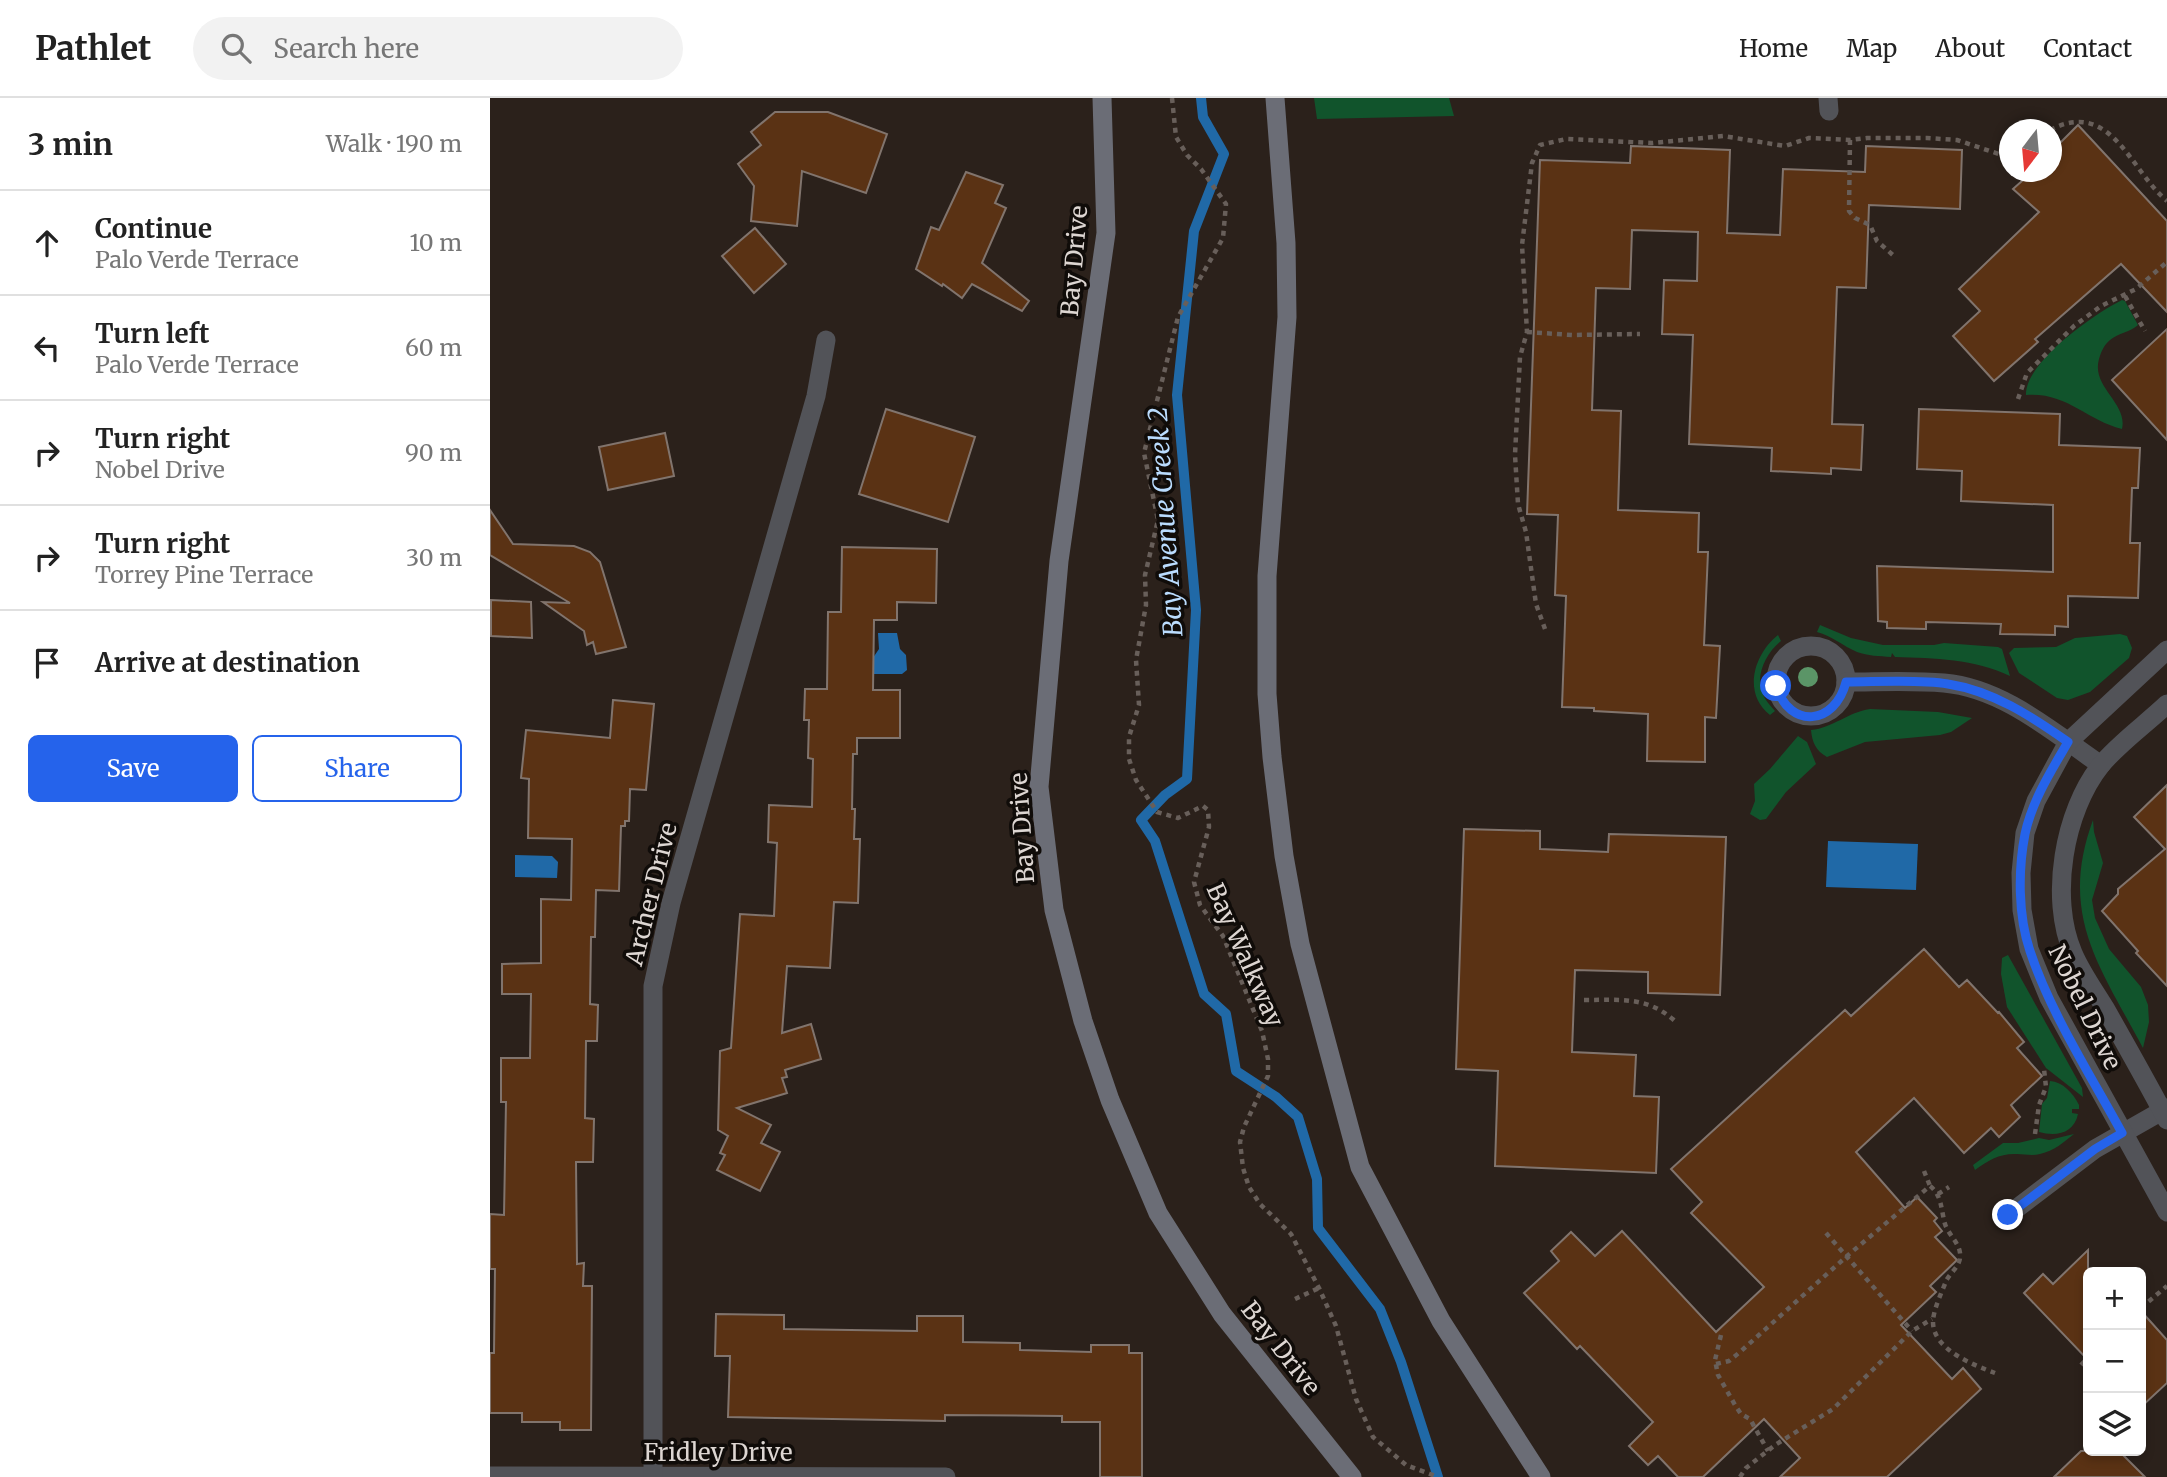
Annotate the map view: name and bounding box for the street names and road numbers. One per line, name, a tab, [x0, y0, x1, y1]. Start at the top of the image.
street label: Bay Drive	[1054, 204, 1094, 318]
street label: Bay Drive	[1003, 771, 1041, 885]
street label: Archer Drive	[618, 819, 684, 970]
street label: Bay Walkway	[1200, 878, 1290, 1032]
street label: Nobel Drive	[2041, 939, 2129, 1075]
street label: Bay Drive	[1235, 1295, 1327, 1401]
street label: Fridley Drive	[643, 1437, 793, 1468]

